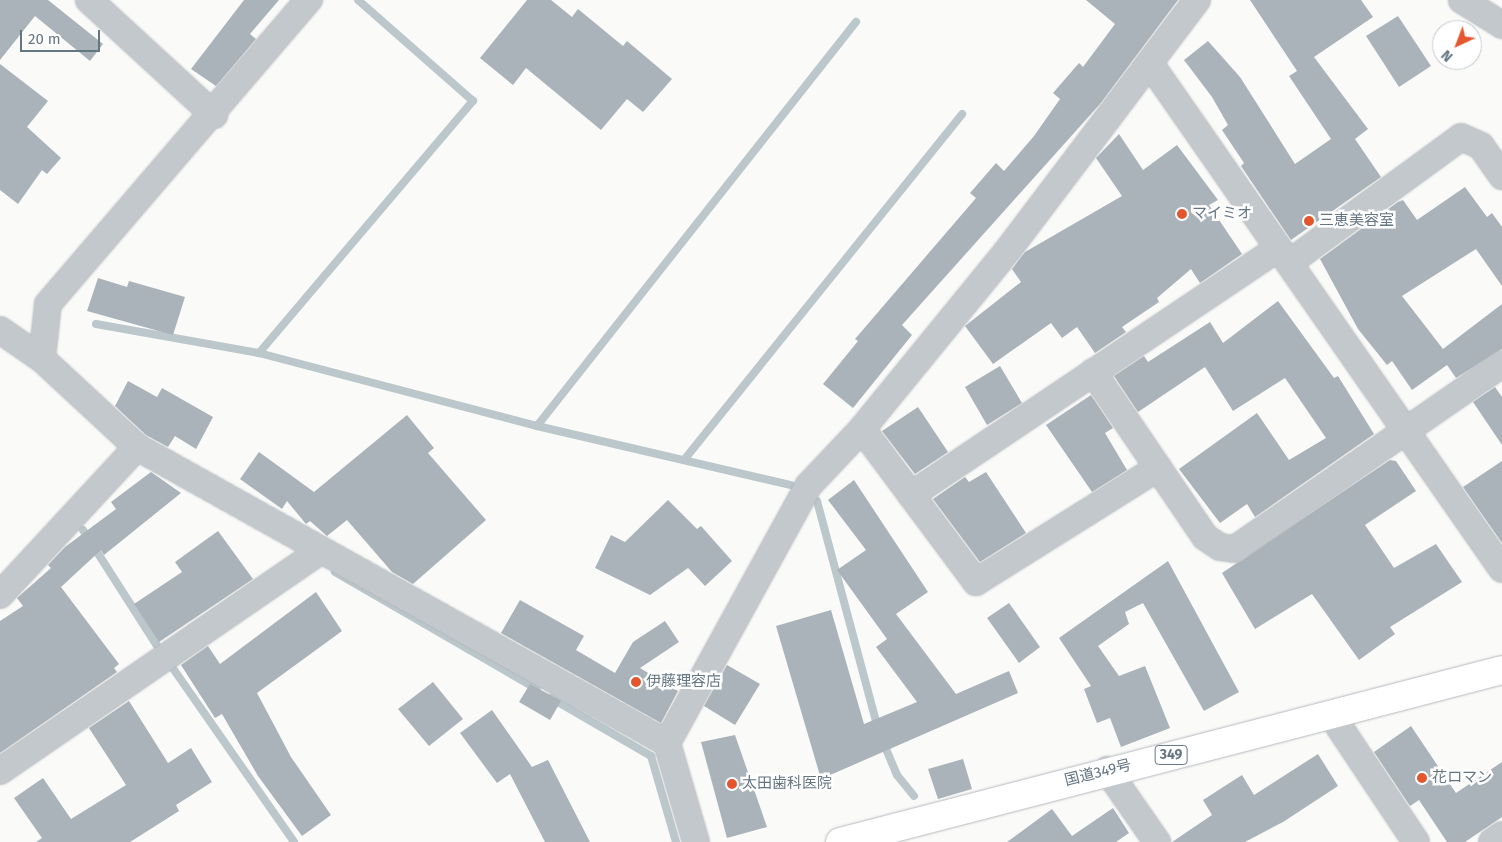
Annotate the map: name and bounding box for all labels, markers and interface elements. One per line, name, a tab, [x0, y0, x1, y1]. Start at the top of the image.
scale bar	[22, 20, 102, 52]
north arrow	[1432, 20, 1482, 70]
text: 20 m	[28, 30, 61, 48]
text: N	[1438, 46, 1456, 65]
place label: マイミオ	[1192, 205, 1252, 223]
marker: マイミオ	[1176, 208, 1188, 220]
place label: 三恵美容室	[1319, 212, 1394, 230]
marker: 三恵美容室	[1303, 215, 1315, 227]
place label: 伊藤理容店	[646, 673, 721, 691]
marker: 伊藤理容店	[630, 676, 642, 688]
road number: 349	[1154, 744, 1188, 766]
street label: 国道349号	[1063, 756, 1133, 790]
place label: 花ロマン	[1432, 769, 1492, 787]
marker: 花ロマン	[1416, 772, 1428, 784]
place label: 太田歯科医院	[742, 775, 832, 793]
marker: 太田歯科医院	[726, 778, 738, 790]

